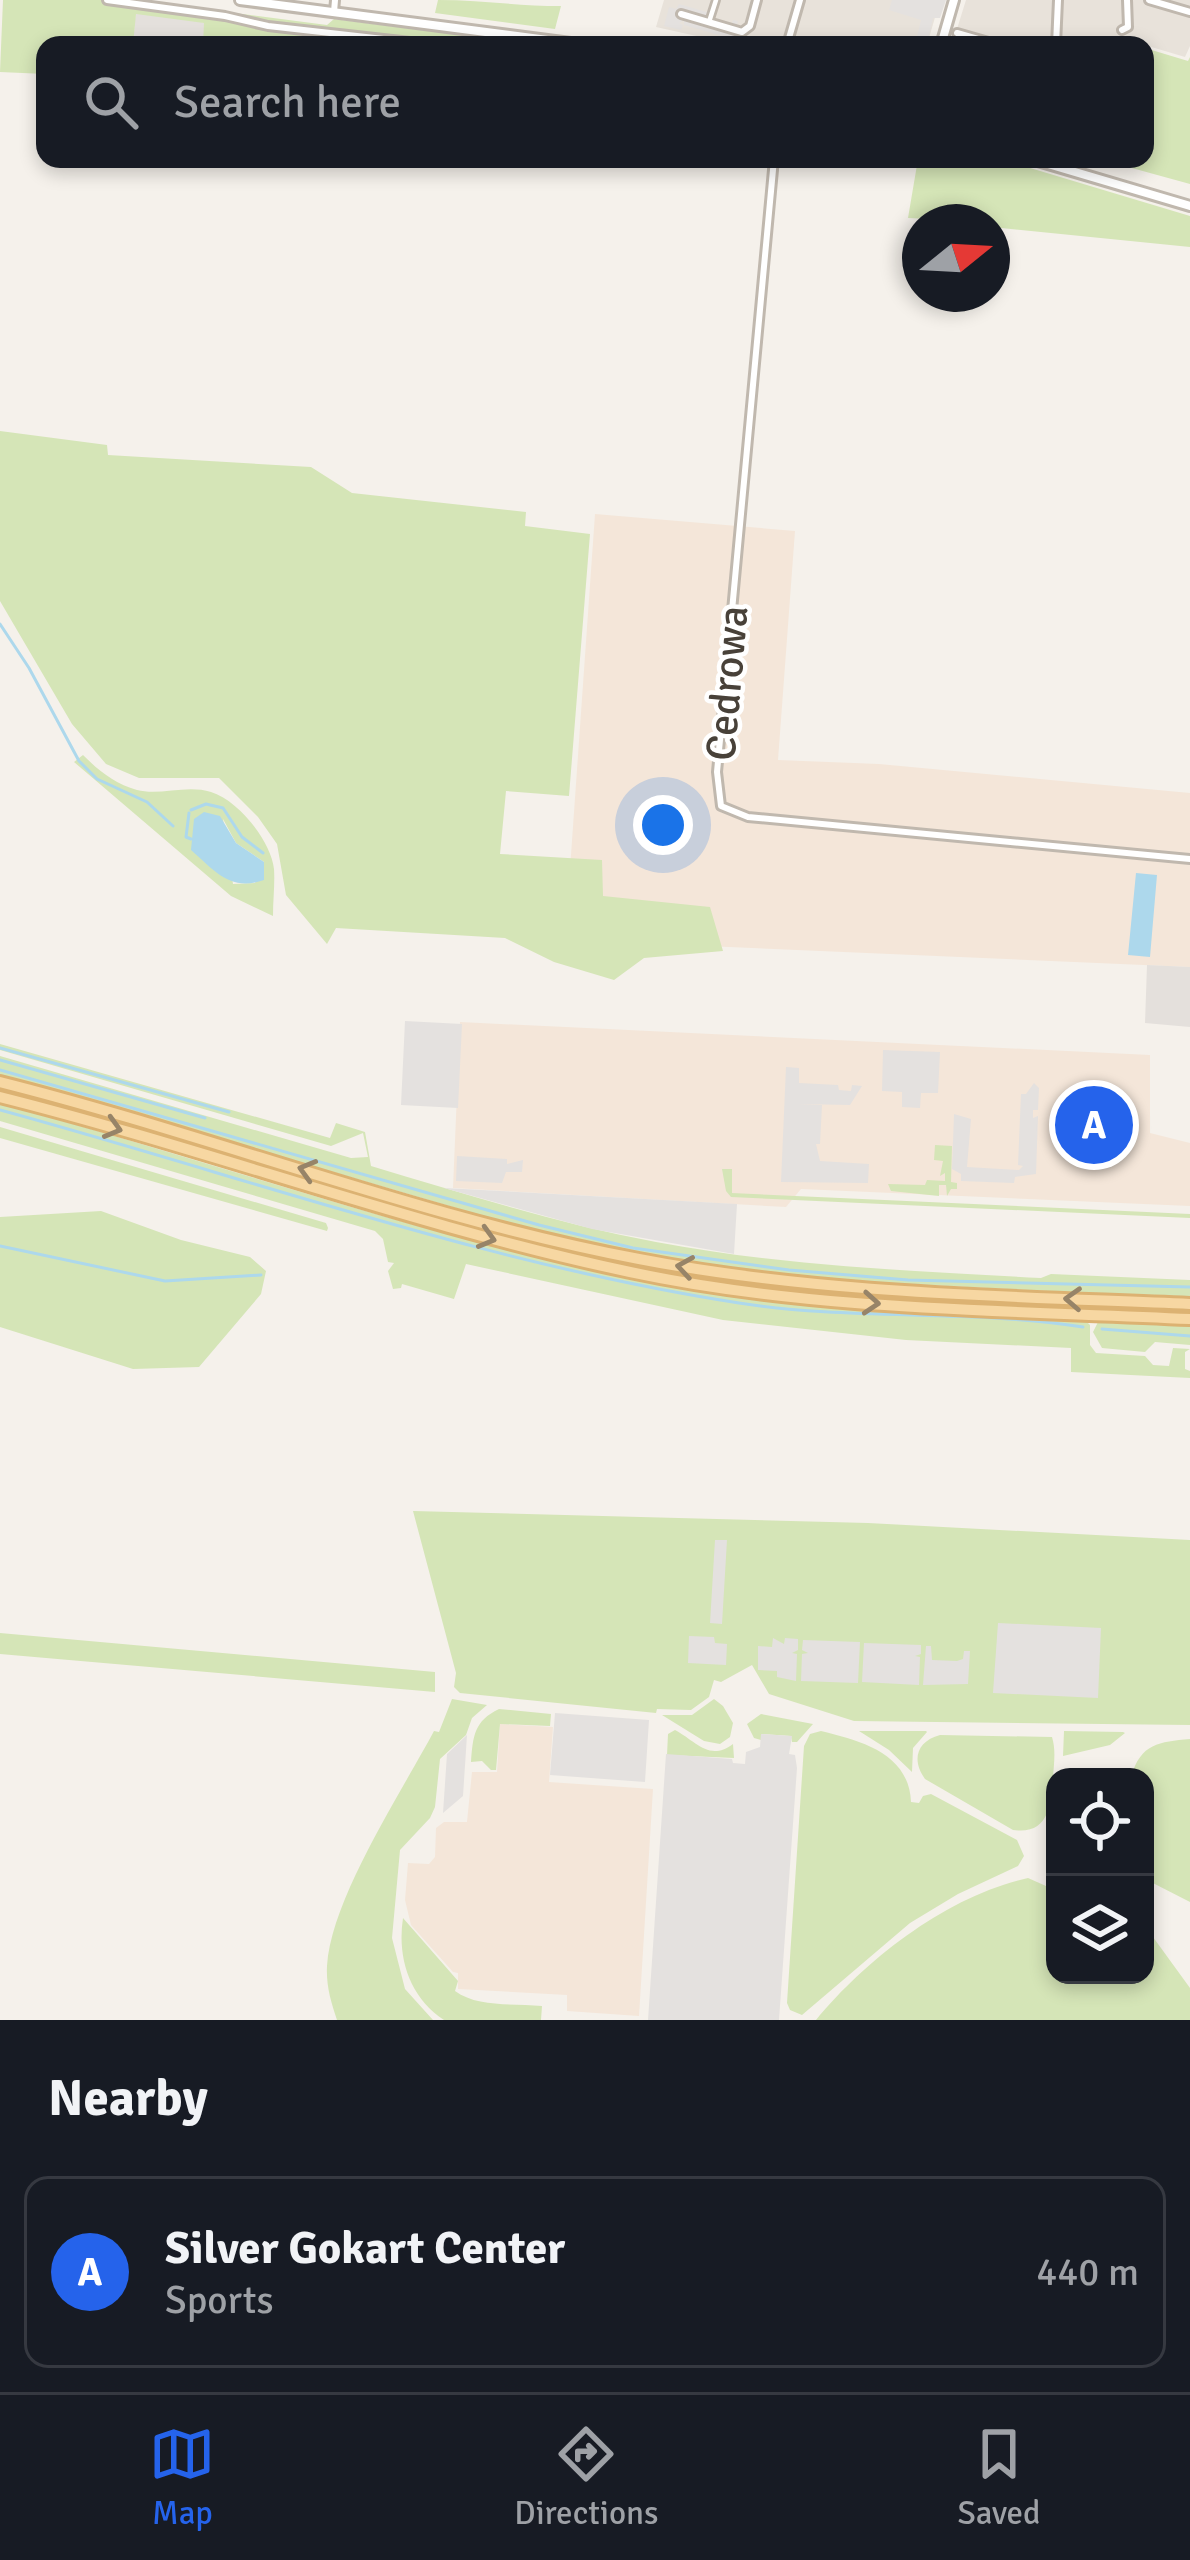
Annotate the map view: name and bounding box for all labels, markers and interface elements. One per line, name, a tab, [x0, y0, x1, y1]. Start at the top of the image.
search box	[36, 36, 1154, 168]
icon: search	[78, 69, 144, 135]
text: Search here	[174, 75, 401, 130]
north arrow	[902, 204, 1010, 312]
street label: Cedrowa	[695, 603, 760, 763]
your location	[633, 795, 693, 855]
pin: A	[1055, 1080, 1133, 1170]
one-way arrow	[102, 1114, 123, 1139]
one-way arrow	[297, 1159, 318, 1184]
one-way arrow	[476, 1223, 497, 1248]
one-way arrow	[675, 1255, 695, 1280]
one-way arrow	[1063, 1286, 1082, 1312]
one-way arrow	[862, 1290, 881, 1316]
map controls	[1046, 1768, 1154, 1984]
button: locate	[1046, 1768, 1154, 1876]
button: layers	[1046, 1876, 1154, 1984]
text: Nearby	[48, 2067, 208, 2130]
text: Silver Gokart Center	[165, 2221, 565, 2276]
text: A	[78, 2248, 102, 2296]
text: 440 m	[1036, 2248, 1139, 2296]
text: Sports	[165, 2276, 274, 2324]
tab: Map	[149, 2421, 215, 2534]
tab: Directions	[514, 2421, 659, 2534]
tab: Saved	[957, 2421, 1041, 2534]

